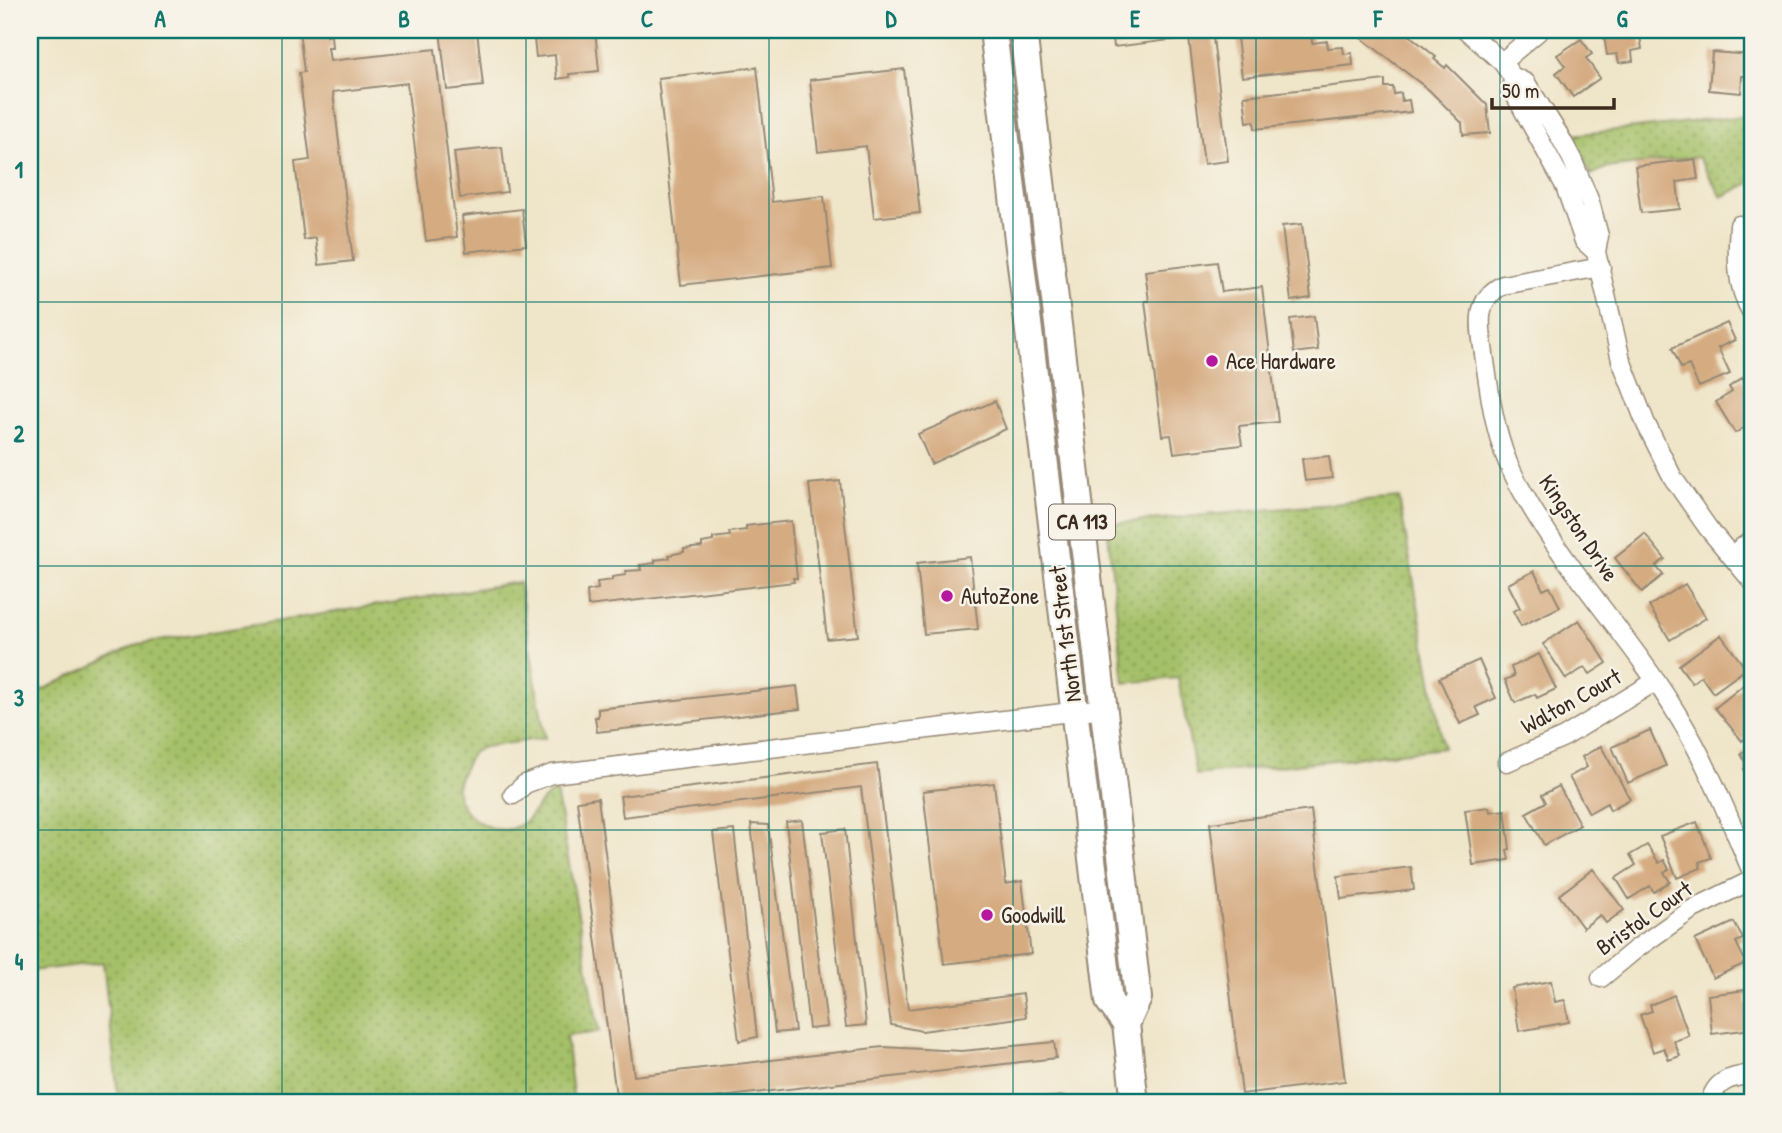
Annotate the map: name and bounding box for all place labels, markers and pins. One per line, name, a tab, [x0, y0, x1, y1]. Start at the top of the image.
place label: Ace Hardware	[1226, 345, 1336, 376]
marker: Ace Hardware	[1204, 353, 1220, 369]
place label: AutoZone	[961, 580, 1039, 611]
marker: AutoZone	[939, 588, 955, 604]
place label: Goodwill	[1001, 899, 1066, 930]
marker: Goodwill	[979, 907, 995, 923]

